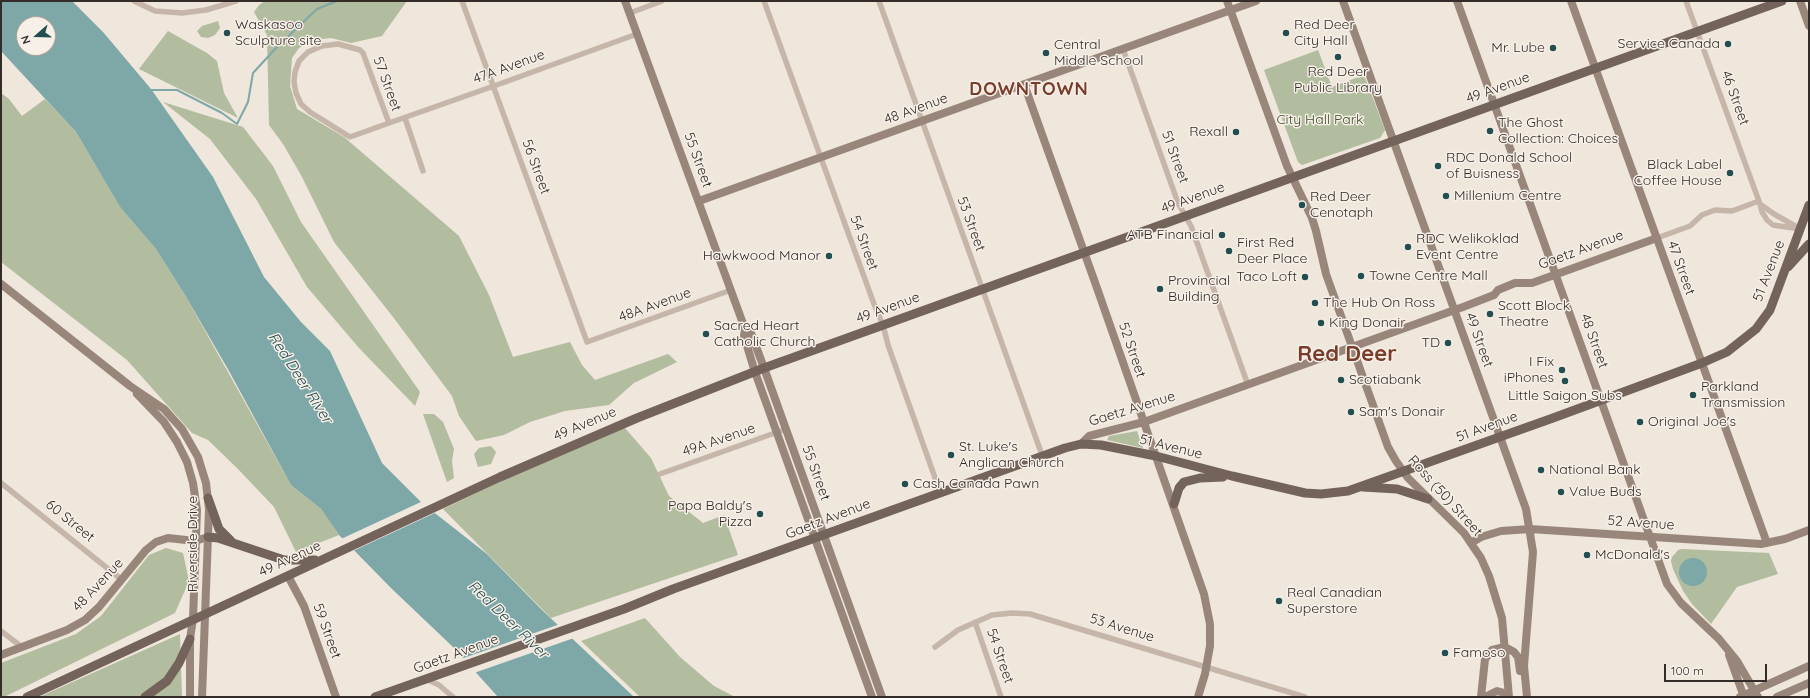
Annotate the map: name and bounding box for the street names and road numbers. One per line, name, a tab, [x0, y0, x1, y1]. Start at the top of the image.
street label: 47A Avenue	[471, 46, 547, 88]
street label: 57 Street	[369, 54, 405, 114]
street label: 46 Street	[1717, 68, 1753, 128]
street label: 49 Avenue	[1464, 69, 1532, 107]
street label: 48 Avenue	[882, 90, 950, 128]
street label: 51 Street	[1158, 128, 1192, 186]
street label: 55 Street	[680, 130, 716, 190]
street label: 56 Street	[518, 137, 554, 197]
street label: 49 Avenue	[1159, 179, 1227, 217]
street label: 53 Street	[953, 194, 989, 254]
street label: 54 Street	[846, 213, 882, 273]
street label: Gaetz Avenue	[1536, 227, 1626, 273]
street label: 51 Avenue	[1750, 238, 1788, 304]
street label: 47 Street	[1663, 239, 1699, 297]
street label: 48A Avenue	[617, 284, 693, 326]
street label: 49 Avenue	[854, 289, 922, 327]
street label: 49 Street	[1461, 310, 1497, 370]
street label: 48 Street	[1576, 311, 1612, 371]
street label: 52 Street	[1115, 320, 1149, 380]
street label: Gaetz Avenue	[1087, 388, 1177, 430]
street label: 49 Avenue	[551, 403, 619, 445]
street label: 51 Avenue	[1454, 408, 1520, 446]
street label: 49A Avenue	[680, 420, 758, 460]
street label: 51 Avenue	[1138, 431, 1204, 463]
street label: 55 Street	[798, 443, 834, 503]
street label: Ross (50) Street	[1404, 452, 1486, 540]
street label: Gaetz Avenue	[783, 495, 873, 543]
street label: 60 Street	[42, 496, 98, 546]
street label: Riverside Drive	[185, 496, 201, 592]
street label: 52 Avenue	[1607, 512, 1675, 534]
street label: 49 Avenue	[256, 537, 324, 581]
street label: 48 Avenue	[69, 555, 127, 615]
street label: 59 Street	[309, 601, 345, 661]
street label: 53 Avenue	[1088, 610, 1156, 646]
street label: 54 Street	[983, 626, 1017, 686]
street label: Gaetz Avenue	[411, 631, 501, 677]

